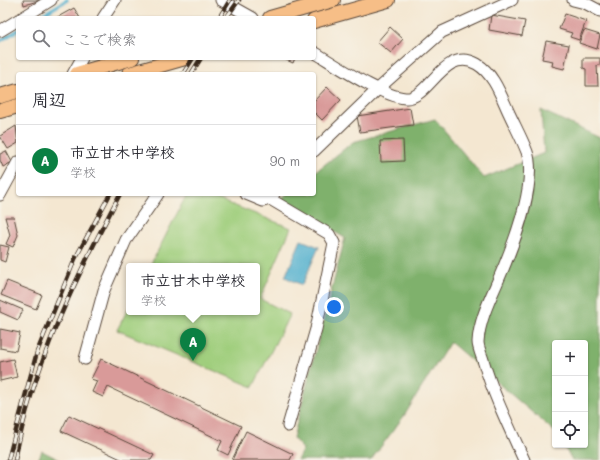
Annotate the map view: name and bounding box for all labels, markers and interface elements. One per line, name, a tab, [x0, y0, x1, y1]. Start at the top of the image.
search box	[16, 16, 316, 60]
icon: search	[30, 27, 52, 49]
text: ここで検索	[62, 29, 137, 49]
text: 周辺	[32, 88, 66, 110]
text: 市立甘木中学校	[70, 142, 175, 162]
text: A	[40, 152, 50, 169]
text: 90 m	[270, 152, 300, 169]
text: 学校	[70, 163, 96, 180]
popup	[126, 263, 260, 315]
text: 市立甘木中学校	[140, 270, 246, 290]
text: 学校	[140, 291, 167, 308]
your location	[324, 297, 344, 317]
pin: A	[180, 328, 206, 361]
map controls	[552, 340, 588, 448]
button: +	[552, 340, 588, 376]
button: −	[552, 376, 588, 412]
button: locate	[552, 412, 588, 448]

